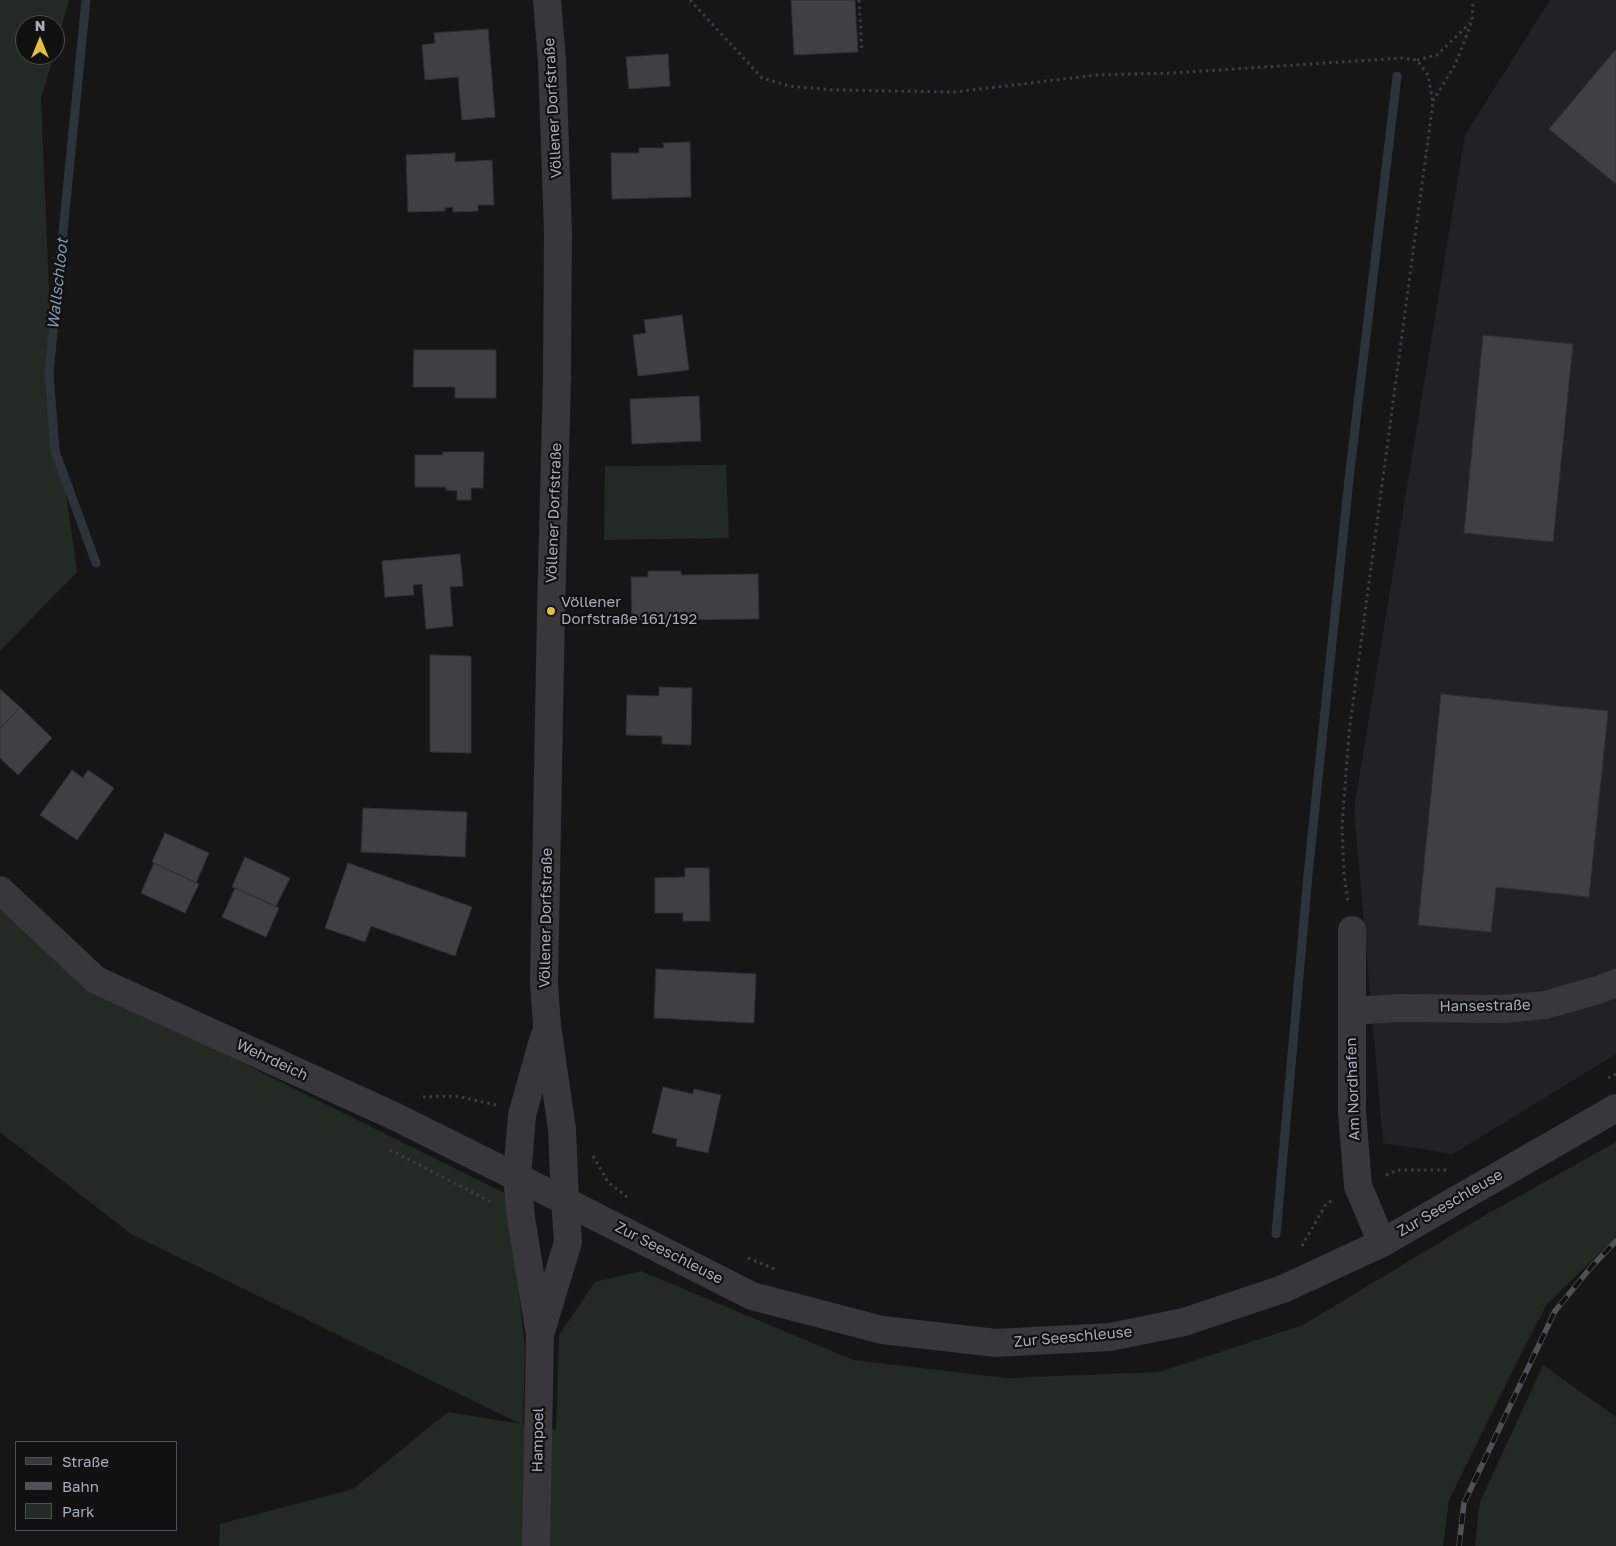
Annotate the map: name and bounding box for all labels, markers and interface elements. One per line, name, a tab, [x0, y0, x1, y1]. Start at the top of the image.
north arrow	[15, 15, 65, 65]
text: N	[35, 17, 45, 34]
street label: Völlener Dorfstraße	[540, 37, 566, 179]
water label: Wallschloot	[44, 237, 72, 331]
street label: Völlener Dorfstraße	[543, 442, 565, 584]
place label: Völlener Dorfstraße 161/192	[561, 593, 697, 628]
marker: Völlener Dorfstraße 161/192	[545, 605, 557, 617]
street label: Völlener Dorfstraße	[536, 848, 556, 988]
street label: Hansestraße	[1439, 996, 1531, 1016]
street label: Wehrdeich	[233, 1036, 311, 1084]
street label: Am Nordhafen	[1342, 1037, 1364, 1141]
street label: Zur Seeschleuse	[1394, 1166, 1506, 1240]
street label: Zur Seeschleuse	[612, 1218, 726, 1288]
street label: Zur Seeschleuse	[1013, 1323, 1133, 1351]
street label: Hampoel	[528, 1407, 548, 1473]
legend	[15, 1441, 178, 1531]
text: Straße	[62, 1452, 109, 1470]
text: Bahn	[62, 1477, 99, 1495]
text: Park	[62, 1502, 94, 1520]

